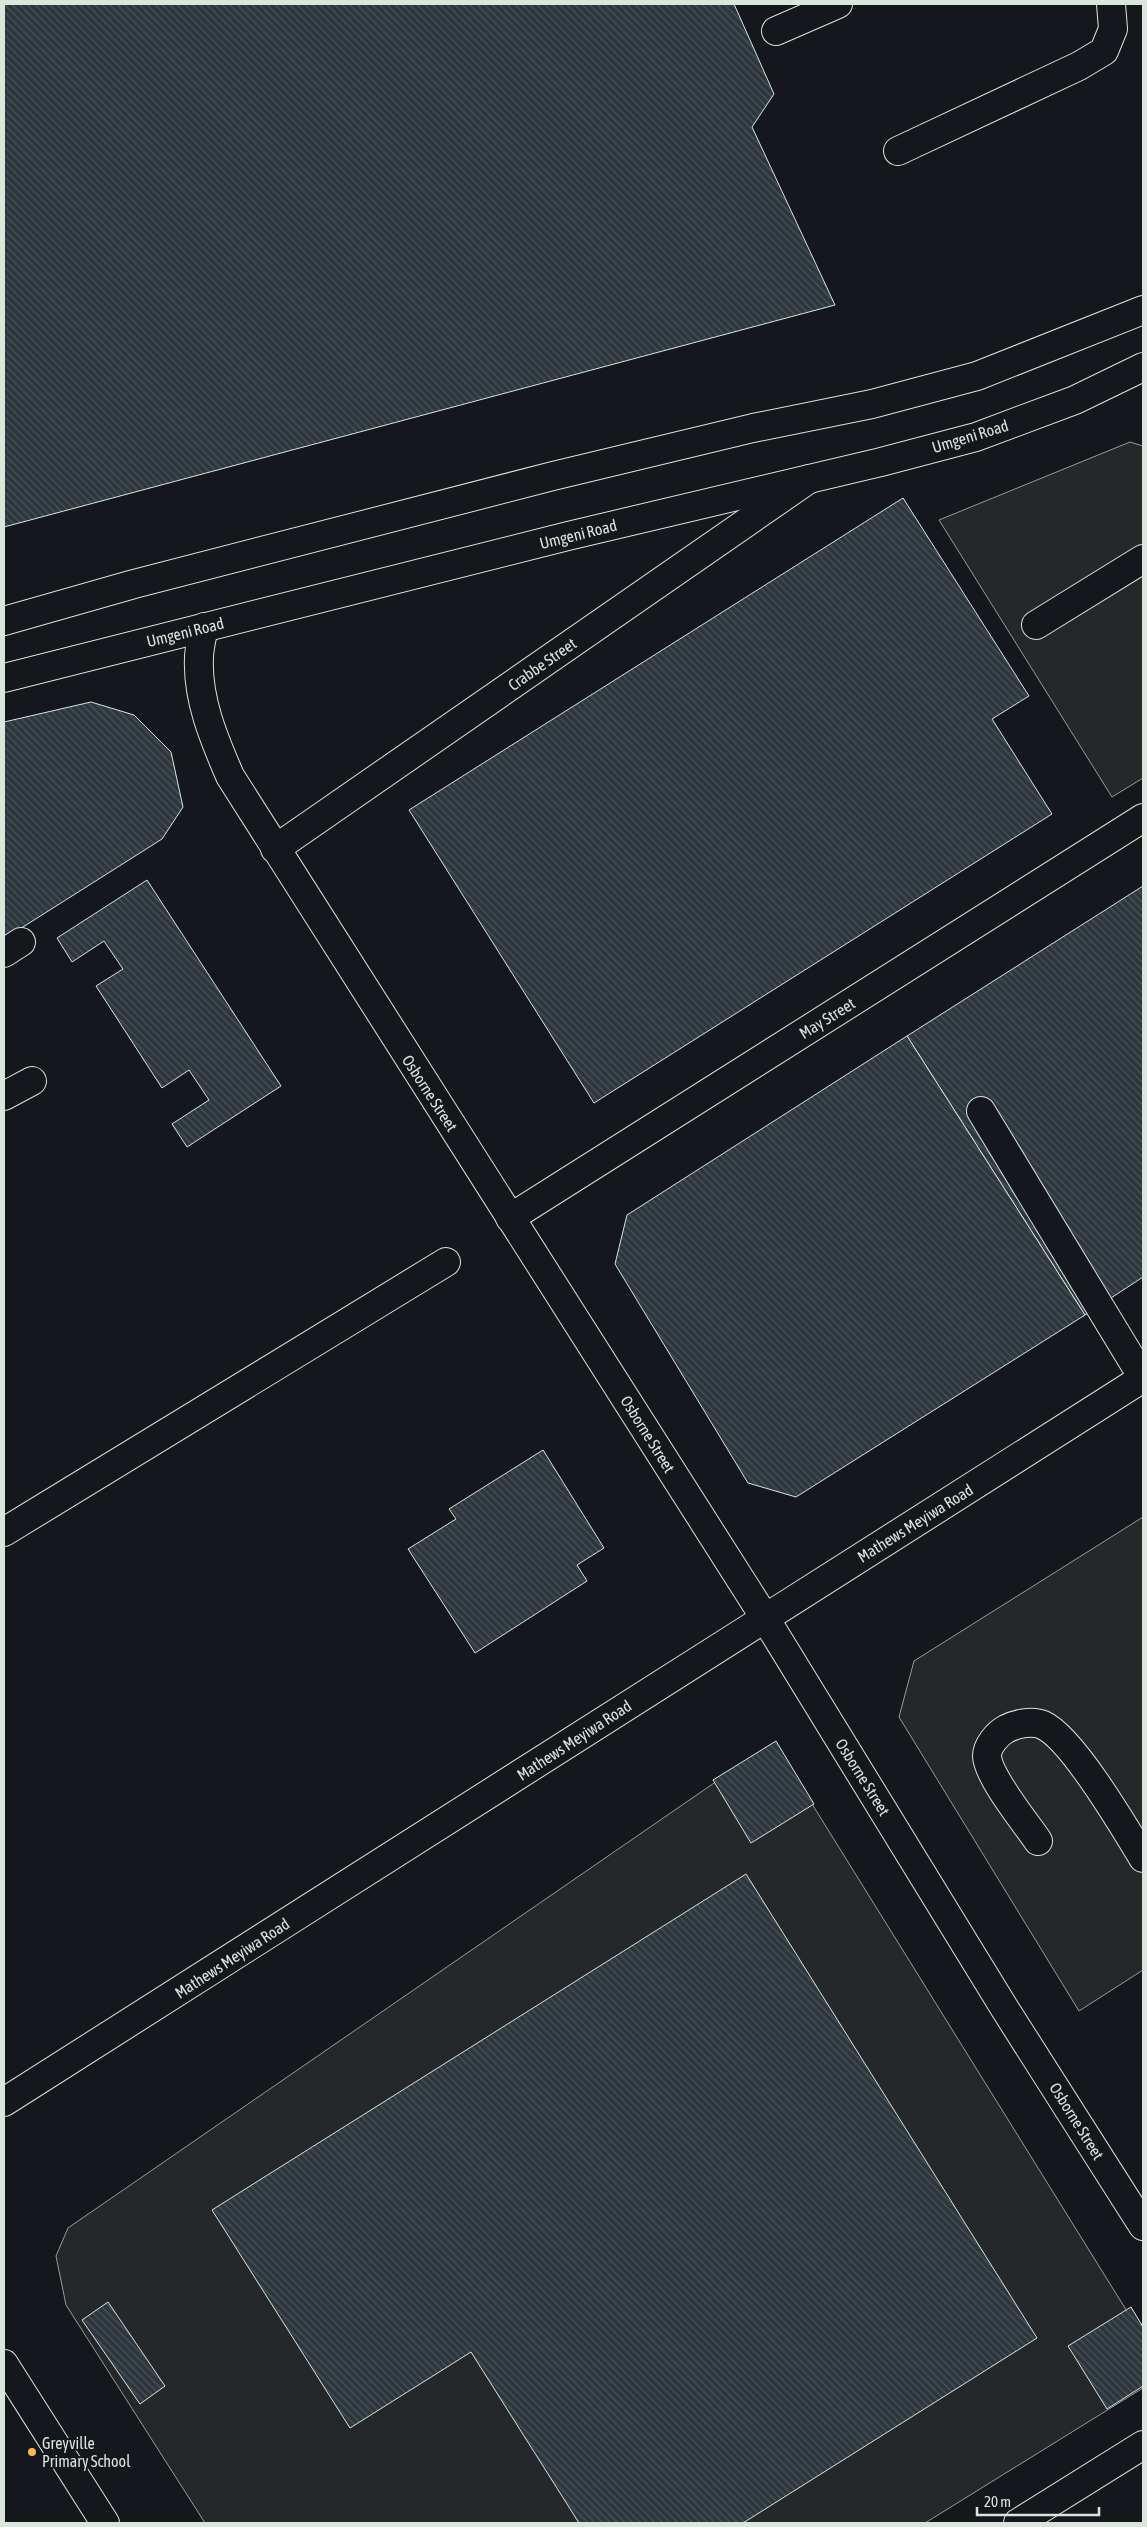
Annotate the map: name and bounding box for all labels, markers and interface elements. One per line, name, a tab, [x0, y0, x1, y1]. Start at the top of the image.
street label: Umgeni Road	[930, 416, 1011, 457]
street label: Umgeni Road	[538, 516, 619, 553]
street label: Umgeni Road	[145, 614, 226, 651]
street label: Crabbe Street	[505, 634, 580, 694]
street label: May Street	[796, 994, 859, 1043]
street label: Osborne Street	[399, 1052, 461, 1135]
street label: Osborne Street	[617, 1392, 679, 1476]
street label: Mathews Meyiwa Road	[854, 1480, 977, 1567]
street label: Mathews Meyiwa Road	[513, 1696, 635, 1785]
street label: Osborne Street	[832, 1735, 894, 1819]
street label: Mathews Meyiwa Road	[171, 1914, 293, 2003]
street label: Osborne Street	[1046, 2079, 1108, 2163]
place label: Greyville Primary School	[42, 2434, 131, 2471]
marker: Greyville Primary School	[26, 2446, 38, 2458]
scale bar	[977, 2484, 1100, 2516]
text: 20 m	[984, 2493, 1011, 2510]

